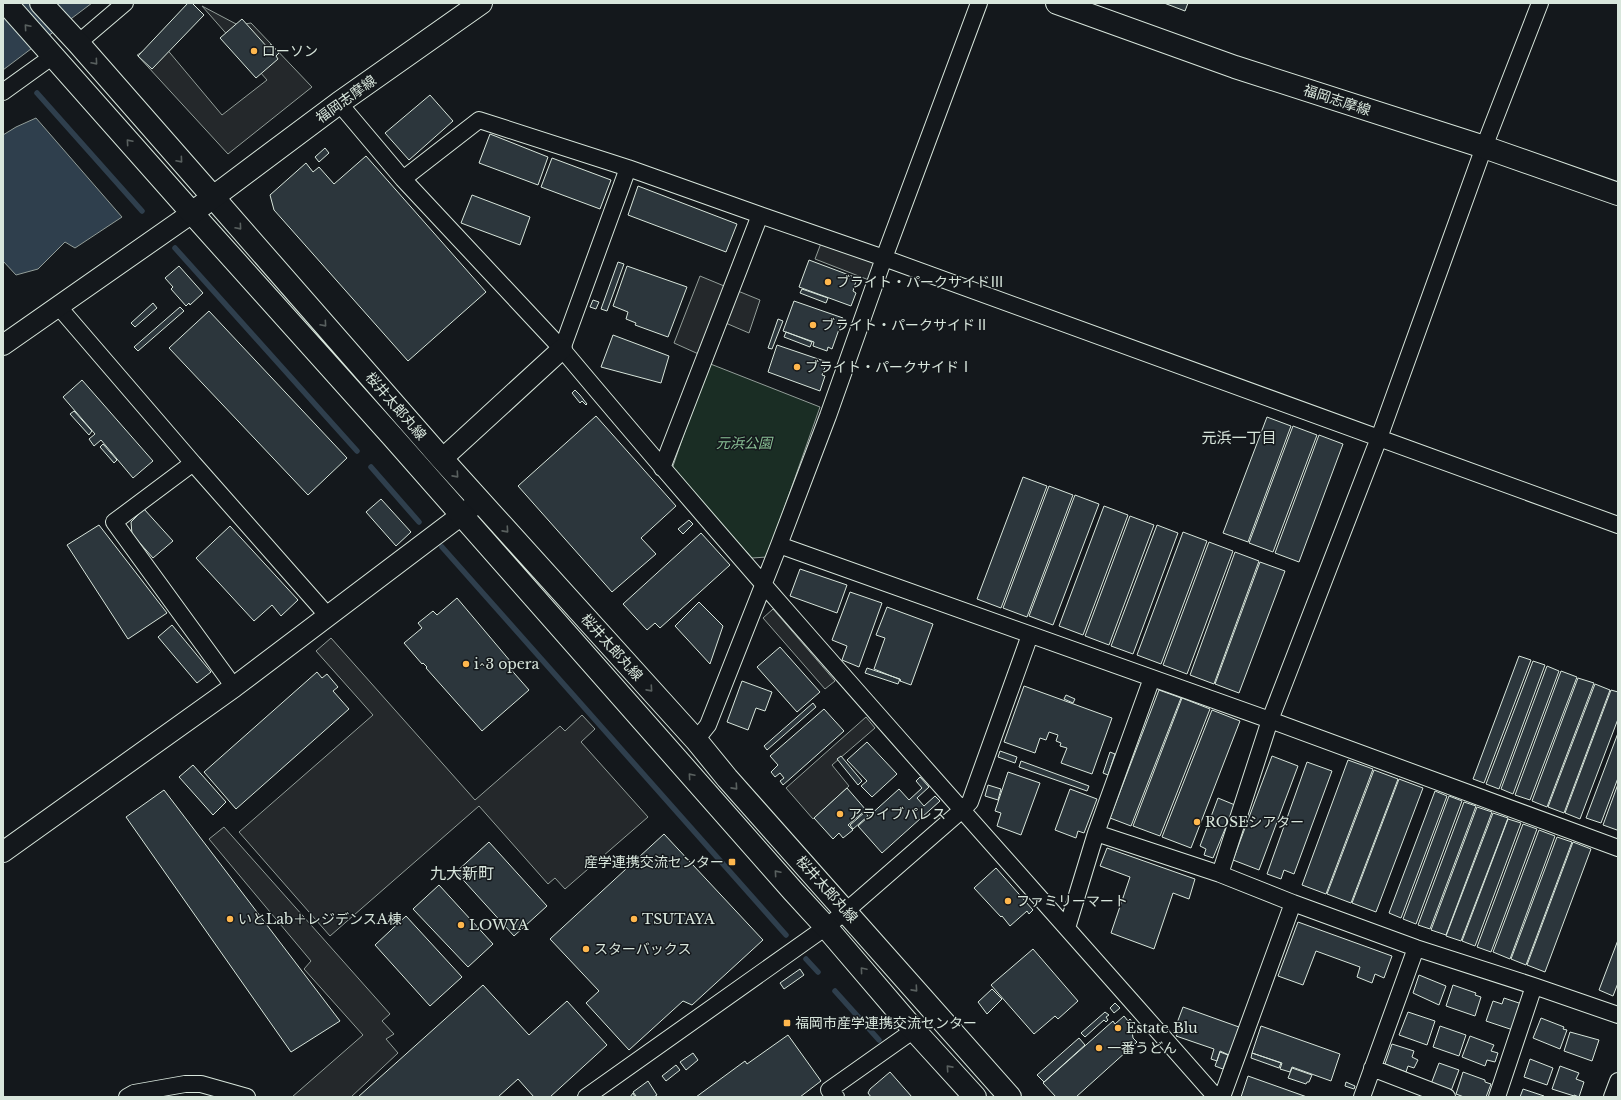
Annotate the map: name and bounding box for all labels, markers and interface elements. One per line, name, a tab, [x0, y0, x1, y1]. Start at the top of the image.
one-way arrow	[24, 24, 31, 32]
place label: ローソン	[262, 42, 318, 60]
marker: ローソン	[249, 46, 259, 56]
one-way arrow	[90, 57, 97, 65]
street label: 福岡志摩線	[312, 71, 380, 127]
street label: 福岡志摩線	[1301, 81, 1373, 119]
one-way arrow	[126, 139, 133, 146]
one-way arrow	[176, 155, 183, 163]
one-way arrow	[234, 222, 241, 229]
place label: ブライト・パークサイドⅢ	[836, 273, 1004, 291]
marker: ブライト・パークサイドⅢ	[823, 277, 833, 287]
place label: ブライト・パークサイドⅡ	[821, 316, 989, 334]
one-way arrow	[320, 320, 327, 327]
marker: ブライト・パークサイドⅡ	[808, 320, 818, 330]
place label: ブライト・パークサイドⅠ	[805, 358, 973, 376]
marker: ブライト・パークサイドⅠ	[792, 362, 802, 372]
street label: 桜井太郎丸線	[362, 368, 430, 444]
district label: 元浜一丁目	[1201, 428, 1277, 447]
park label: 元浜公園	[716, 434, 774, 452]
one-way arrow	[452, 470, 459, 477]
one-way arrow	[502, 526, 509, 533]
street label: 桜井太郎丸線	[577, 610, 647, 684]
place label: i^3 opera	[474, 655, 539, 673]
marker: i^3 opera	[461, 659, 471, 669]
one-way arrow	[645, 685, 652, 692]
one-way arrow	[689, 773, 696, 780]
one-way arrow	[731, 782, 738, 790]
place label: アライブパレス	[848, 805, 946, 823]
marker: アライブパレス	[835, 809, 845, 819]
place label: ROSEシアター	[1205, 813, 1304, 831]
marker: ROSEシアター	[1192, 817, 1202, 827]
street label: 桜井太郎丸線	[792, 852, 862, 926]
place label: 産学連携交流センター	[584, 853, 724, 871]
marker: 産学連携交流センター	[727, 857, 737, 867]
district label: 九大新町	[430, 863, 494, 883]
one-way arrow	[774, 870, 782, 878]
place label: ファミリーマート	[1016, 892, 1128, 910]
marker: ファミリーマート	[1003, 896, 1013, 906]
place label: いとLab＋レジデンスA棟	[238, 910, 402, 928]
place label: TSUTAYA	[642, 910, 715, 928]
marker: いとLab＋レジデンスA棟	[225, 914, 235, 924]
marker: TSUTAYA	[629, 914, 639, 924]
place label: LOWYA	[469, 916, 529, 934]
marker: LOWYA	[456, 920, 466, 930]
place label: スターバックス	[594, 940, 691, 958]
marker: スターバックス	[581, 944, 591, 954]
one-way arrow	[861, 968, 868, 975]
one-way arrow	[911, 984, 918, 991]
place label: 福岡市産学連携交流センター	[795, 1014, 977, 1032]
marker: 福岡市産学連携交流センター	[782, 1018, 792, 1028]
place label: Estate Blu	[1126, 1019, 1198, 1037]
marker: Estate Blu	[1113, 1023, 1123, 1033]
place label: 一番うどん	[1107, 1039, 1177, 1057]
marker: 一番うどん	[1094, 1043, 1104, 1053]
one-way arrow	[946, 1065, 954, 1073]

